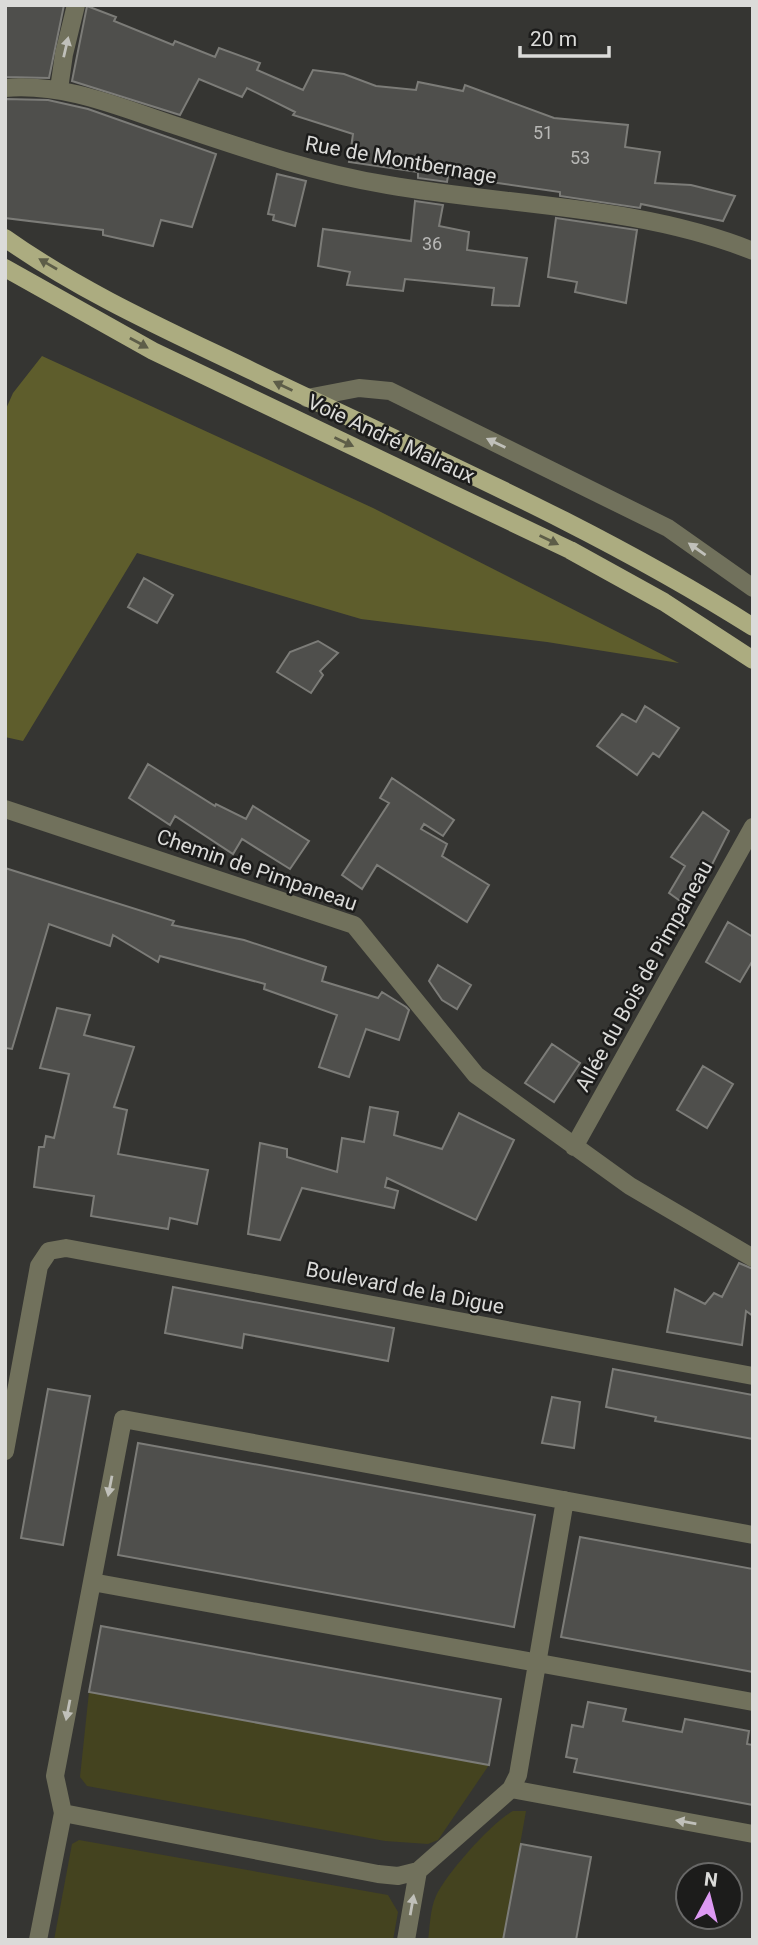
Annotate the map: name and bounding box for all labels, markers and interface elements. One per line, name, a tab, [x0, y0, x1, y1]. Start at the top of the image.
scale bar	[520, 14, 609, 58]
text: 20 m	[530, 27, 577, 51]
one-way arrow	[60, 35, 71, 57]
house number: 51	[533, 122, 553, 143]
street label: Rue de Montbernage	[303, 131, 499, 189]
house number: 53	[570, 147, 590, 168]
house number: 36	[422, 233, 442, 254]
one-way arrow	[38, 258, 57, 270]
one-way arrow	[129, 337, 149, 349]
one-way arrow	[273, 381, 293, 392]
street label: Voie André Malraux	[304, 390, 478, 488]
one-way arrow	[334, 436, 354, 448]
one-way arrow	[486, 437, 506, 448]
one-way arrow	[539, 534, 559, 546]
one-way arrow	[688, 542, 706, 556]
street label: Chemin de Pimpaneau	[154, 824, 360, 916]
street label: Allée du Bois de Pimpaneau	[570, 856, 718, 1096]
street label: Boulevard de la Digue	[304, 1257, 506, 1319]
one-way arrow	[104, 1475, 115, 1497]
one-way arrow	[62, 1699, 73, 1721]
one-way arrow	[675, 1816, 697, 1827]
north arrow	[674, 1861, 744, 1931]
text: N	[703, 1867, 719, 1892]
one-way arrow	[407, 1894, 418, 1916]

